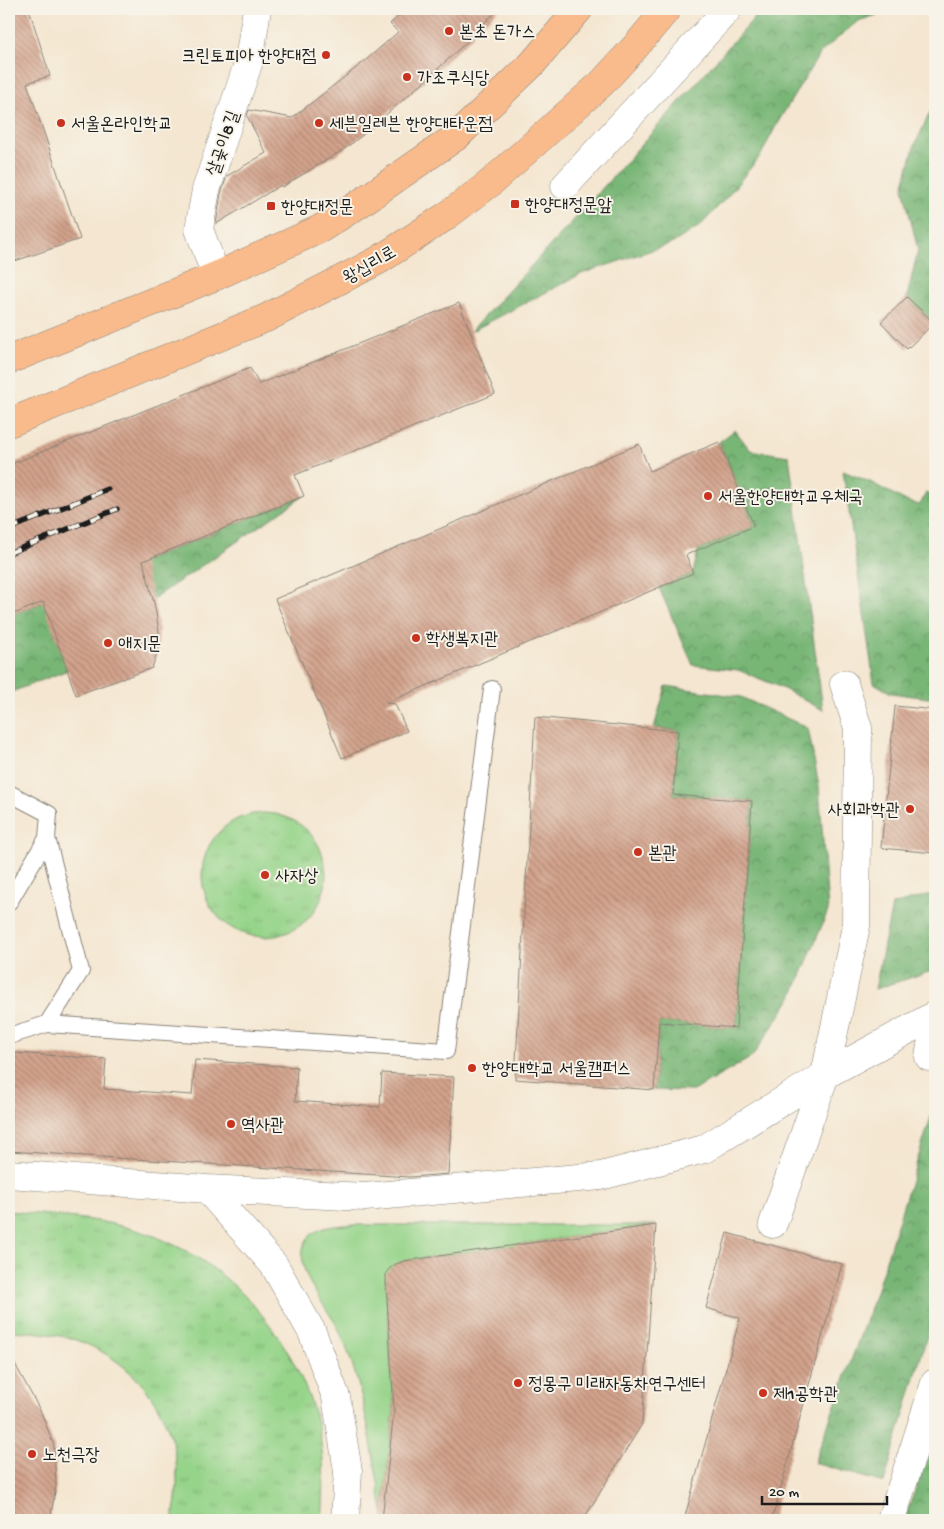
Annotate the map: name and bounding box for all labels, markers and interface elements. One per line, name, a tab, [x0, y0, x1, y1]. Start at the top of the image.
place label: 본초 돈가스	[459, 23, 536, 44]
marker: 본초 돈가스	[443, 25, 455, 37]
place label: 크린토피아 한양대점	[181, 47, 317, 68]
marker: 크린토피아 한양대점	[320, 49, 332, 61]
place label: 가조쿠식당	[417, 69, 490, 90]
marker: 가조쿠식당	[401, 71, 413, 83]
street label: 살곶이8길	[203, 108, 245, 179]
place label: 서울온라인학교	[71, 115, 172, 136]
place label: 세븐일레븐 한양대타운점	[329, 115, 493, 136]
marker: 서울온라인학교	[55, 117, 67, 129]
marker: 세븐일레븐 한양대타운점	[313, 117, 325, 129]
place label: 한양대정문앞	[525, 196, 612, 217]
place label: 한양대정문	[281, 198, 353, 219]
marker: 한양대정문앞	[509, 198, 521, 210]
marker: 한양대정문	[265, 200, 277, 212]
street label: 왕십리로	[340, 243, 401, 290]
place label: 서울한양대학교우체국	[718, 488, 863, 509]
marker: 서울한양대학교우체국	[702, 490, 714, 502]
place label: 학생복지관	[426, 630, 498, 651]
marker: 학생복지관	[410, 632, 422, 644]
place label: 애지문	[118, 635, 161, 656]
marker: 애지문	[102, 637, 114, 649]
place label: 사회과학관	[828, 801, 900, 822]
marker: 사회과학관	[904, 803, 916, 815]
place label: 본관	[648, 844, 677, 865]
marker: 본관	[632, 846, 644, 858]
place label: 사자상	[275, 867, 319, 888]
marker: 사자상	[259, 869, 271, 881]
place label: 한양대학교 서울캠퍼스	[482, 1060, 631, 1081]
marker: 한양대학교 서울캠퍼스	[466, 1062, 478, 1074]
place label: 역사관	[241, 1116, 284, 1137]
marker: 역사관	[225, 1118, 237, 1130]
place label: 정몽구 미래자동차연구센터	[528, 1375, 706, 1396]
marker: 정몽구 미래자동차연구센터	[512, 1377, 524, 1389]
place label: 제1공학관	[773, 1385, 838, 1406]
marker: 제1공학관	[757, 1387, 769, 1399]
place label: 노천극장	[42, 1446, 100, 1467]
marker: 노천극장	[26, 1448, 38, 1460]
scale bar	[762, 1474, 886, 1506]
text: 20 m	[769, 1484, 799, 1502]

